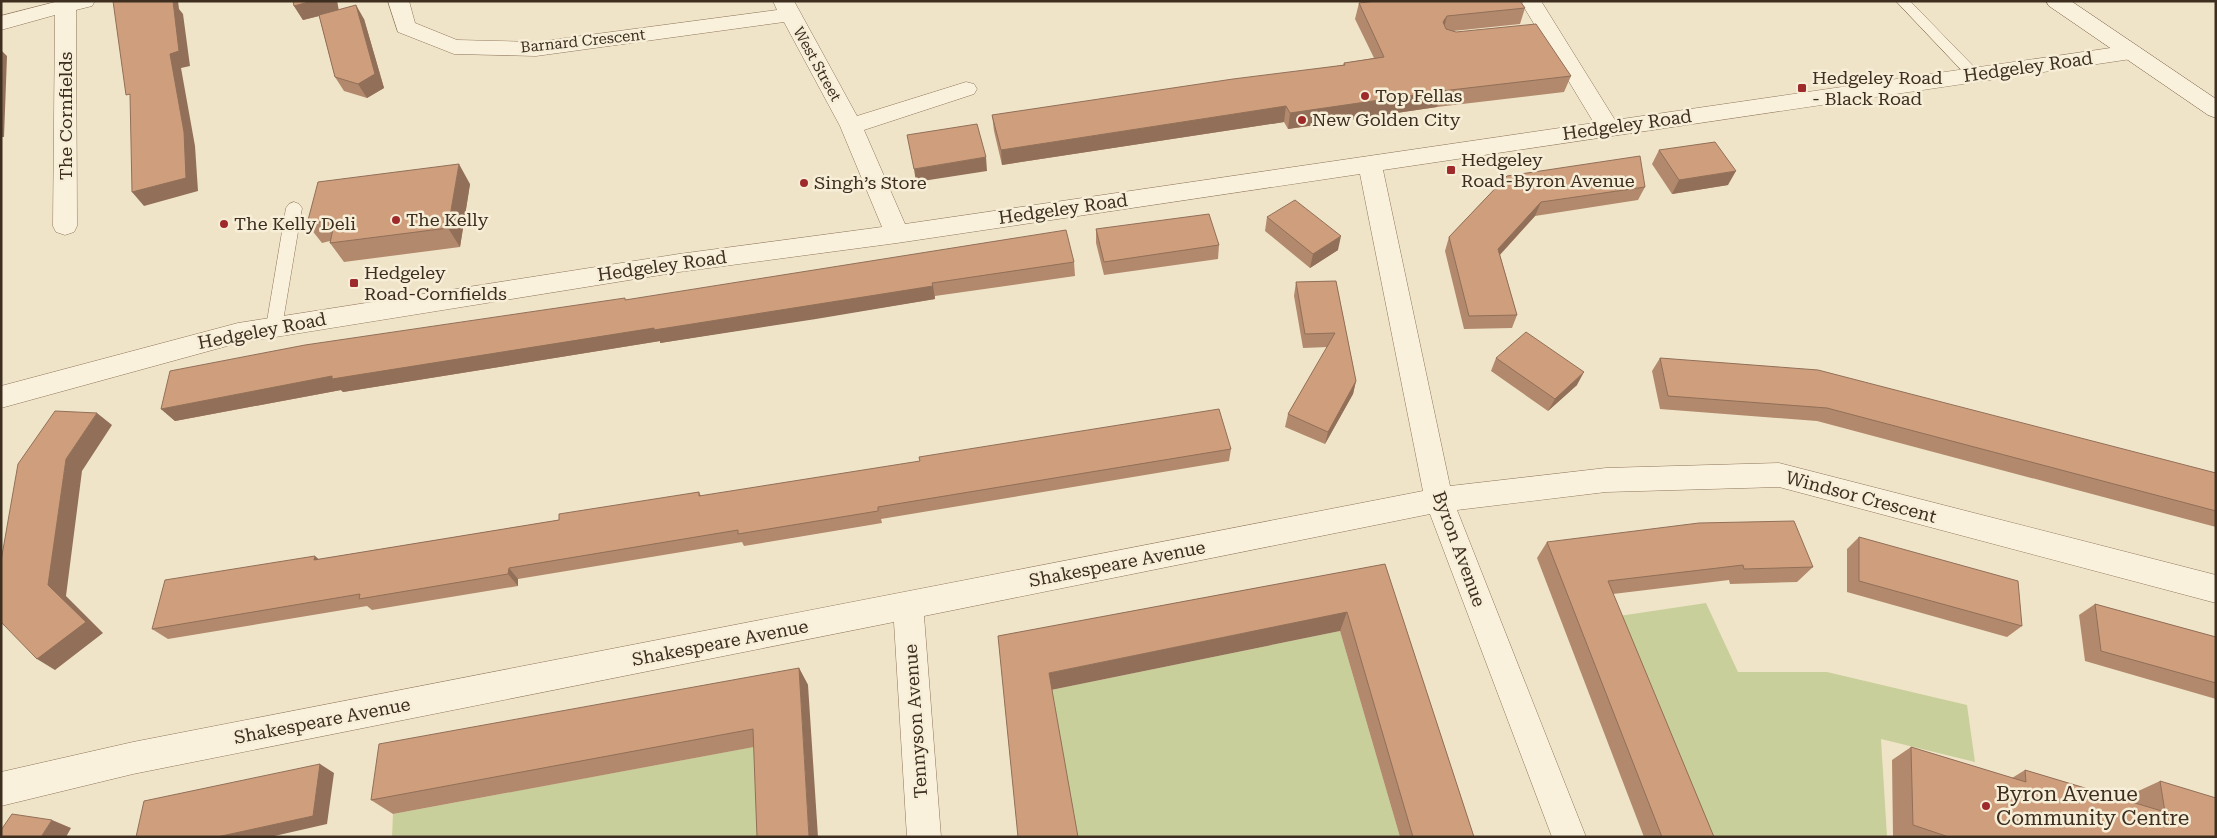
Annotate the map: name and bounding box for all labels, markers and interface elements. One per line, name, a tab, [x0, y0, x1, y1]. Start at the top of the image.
street label: West Street	[789, 24, 845, 105]
street label: Barnard Crescent	[520, 25, 647, 57]
street label: Hedgeley Road	[1962, 47, 2094, 86]
street label: The Cornfields	[55, 52, 76, 180]
place label: Hedgeley Road - Black Road	[1812, 67, 1943, 109]
marker: Hedgeley Road - Black Road	[1796, 82, 1808, 94]
place label: Top Fellas	[1375, 85, 1462, 106]
marker: Top Fellas	[1359, 90, 1371, 102]
street label: Hedgeley Road	[1561, 105, 1693, 144]
place label: New Golden City	[1312, 109, 1461, 130]
marker: New Golden City	[1296, 114, 1308, 126]
place label: Hedgeley Road-Byron Avenue	[1461, 149, 1635, 191]
marker: Hedgeley Road-Byron Avenue	[1445, 164, 1457, 176]
place label: Singh’s Store	[814, 172, 927, 193]
marker: Singh’s Store	[798, 177, 810, 189]
street label: Hedgeley Road	[997, 189, 1129, 228]
place label: The Kelly	[406, 209, 489, 230]
place label: The Kelly Deli	[234, 213, 356, 234]
marker: The Kelly	[390, 214, 402, 226]
marker: The Kelly Deli	[218, 218, 230, 230]
street label: Hedgeley Road	[596, 246, 728, 285]
place label: Hedgeley Road-Cornfields	[364, 262, 507, 304]
marker: Hedgeley Road-Cornfields	[348, 277, 360, 289]
street label: Hedgeley Road	[196, 308, 328, 353]
street label: Windsor Crescent	[1783, 466, 1939, 527]
street label: Byron Avenue	[1429, 488, 1490, 610]
street label: Shakespeare Avenue	[1027, 536, 1207, 591]
street label: Shakespeare Avenue	[630, 615, 810, 670]
street label: Tennyson Avenue	[900, 643, 931, 799]
street label: Shakespeare Avenue	[232, 693, 412, 748]
place label: Byron Avenue Community Centre	[1996, 782, 2189, 830]
marker: Byron Avenue Community Centre	[1980, 800, 1992, 812]

